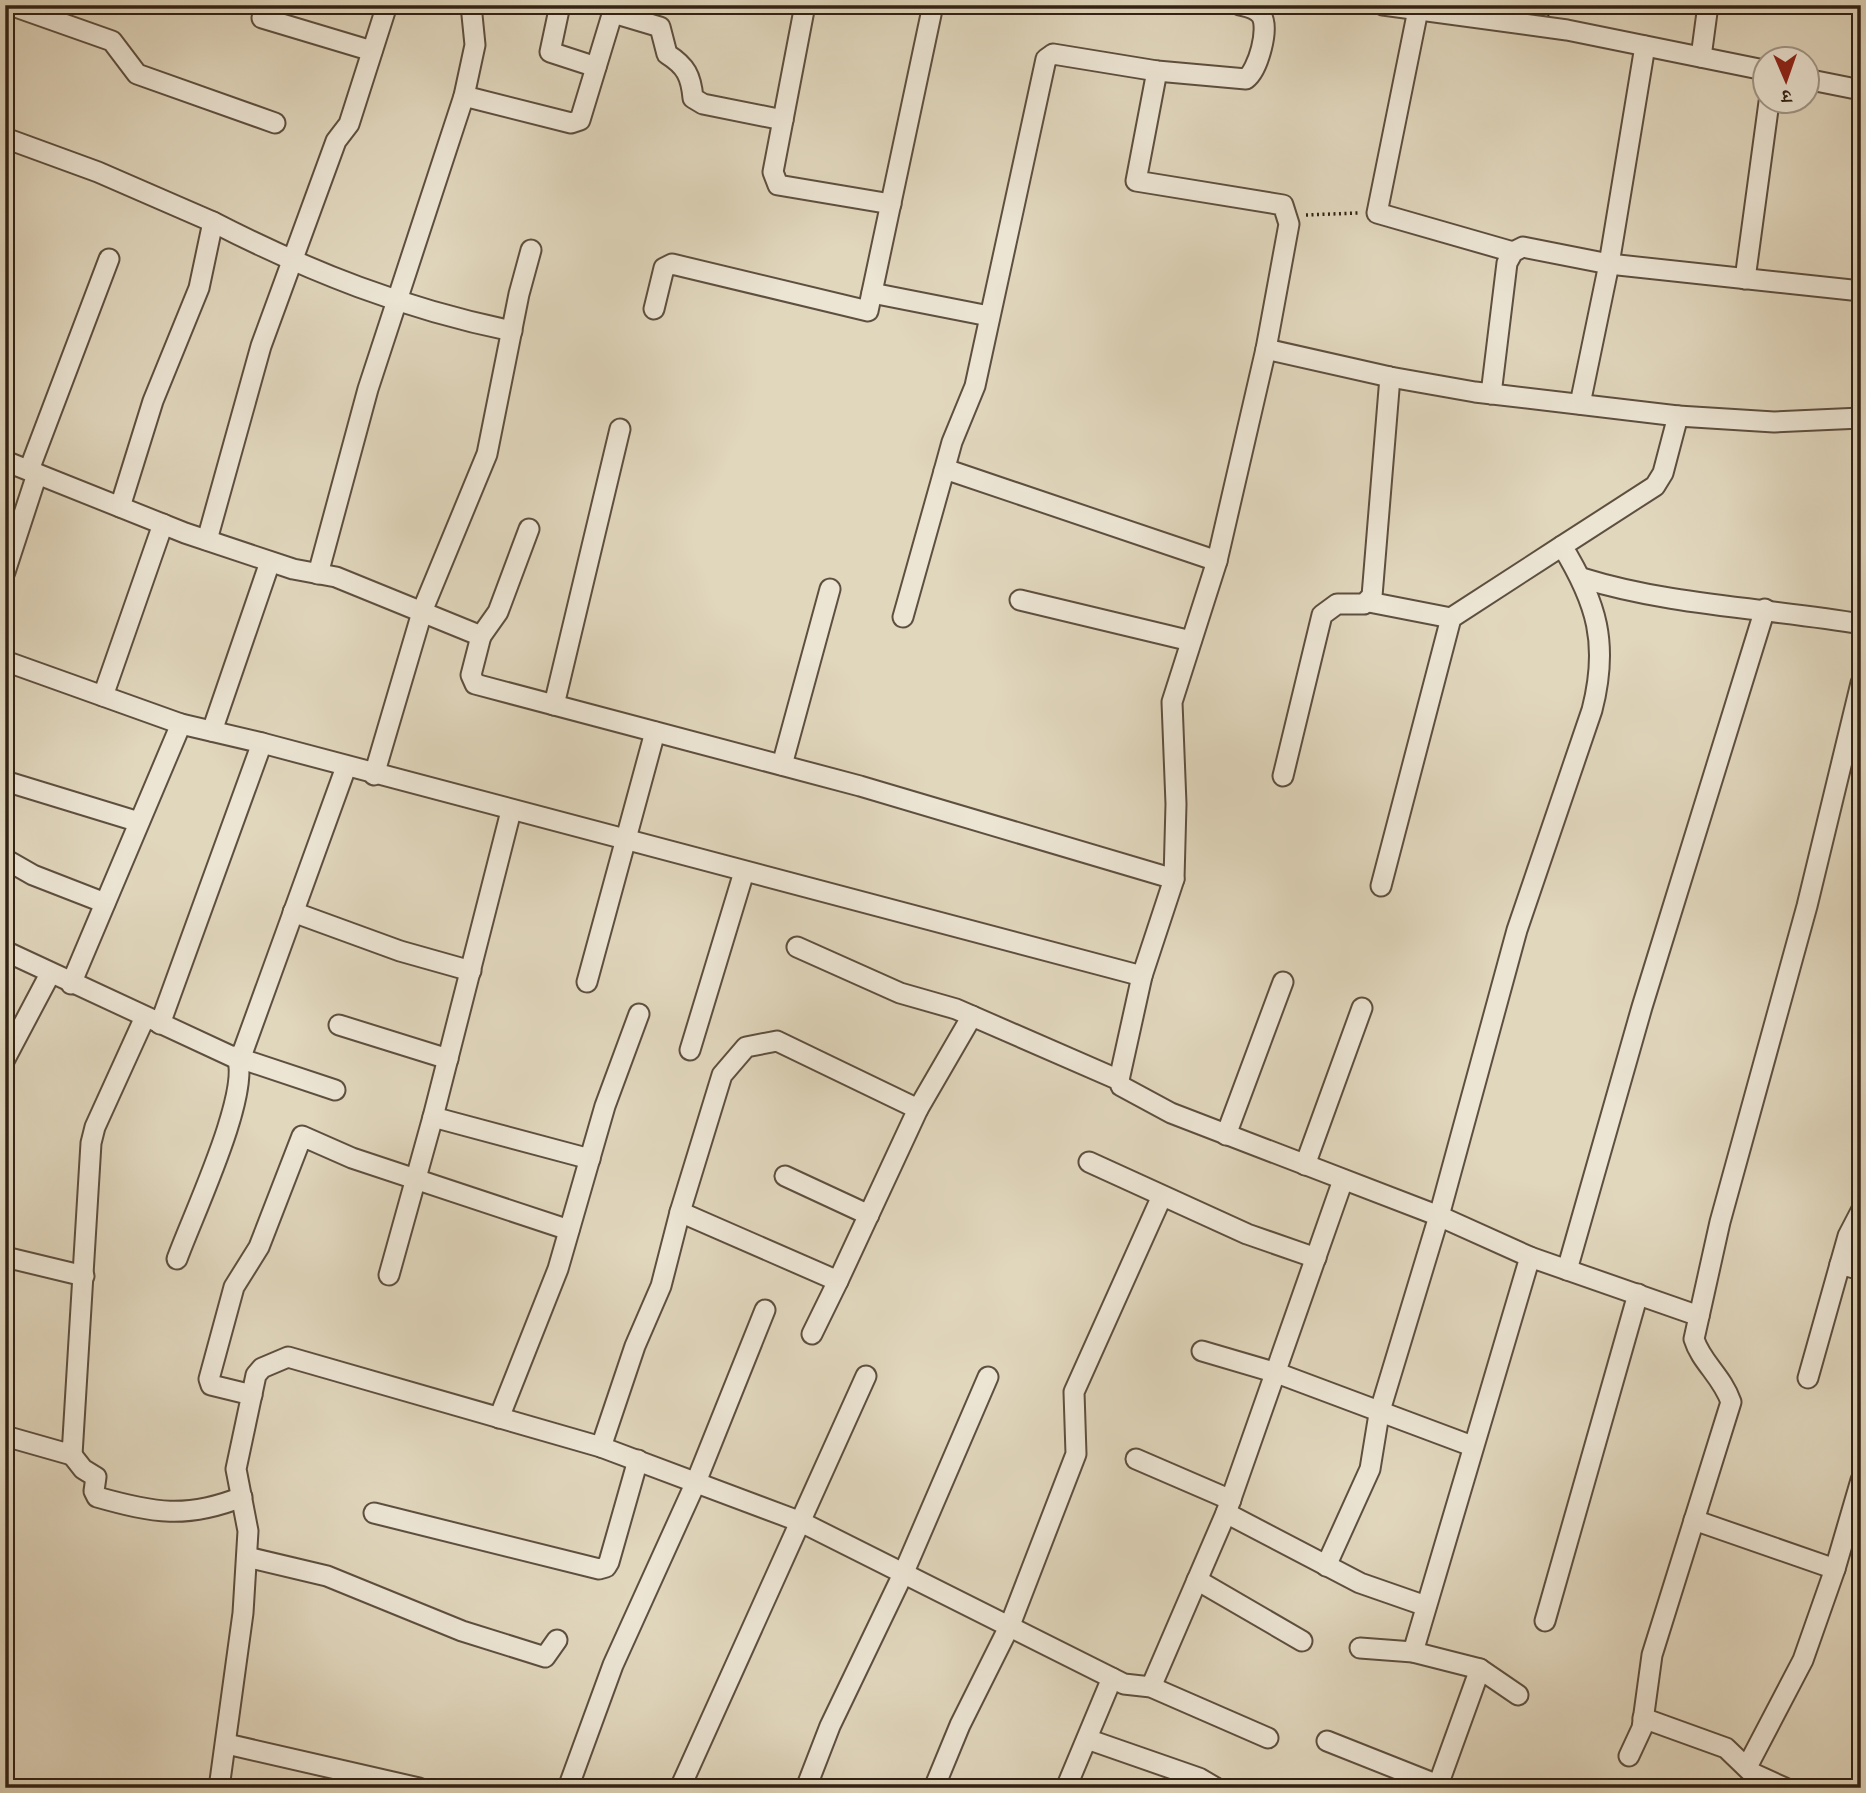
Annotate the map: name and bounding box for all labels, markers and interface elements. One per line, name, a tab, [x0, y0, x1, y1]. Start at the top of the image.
north arrow	[1750, 46, 1820, 116]
text: उ	[1780, 84, 1794, 108]

